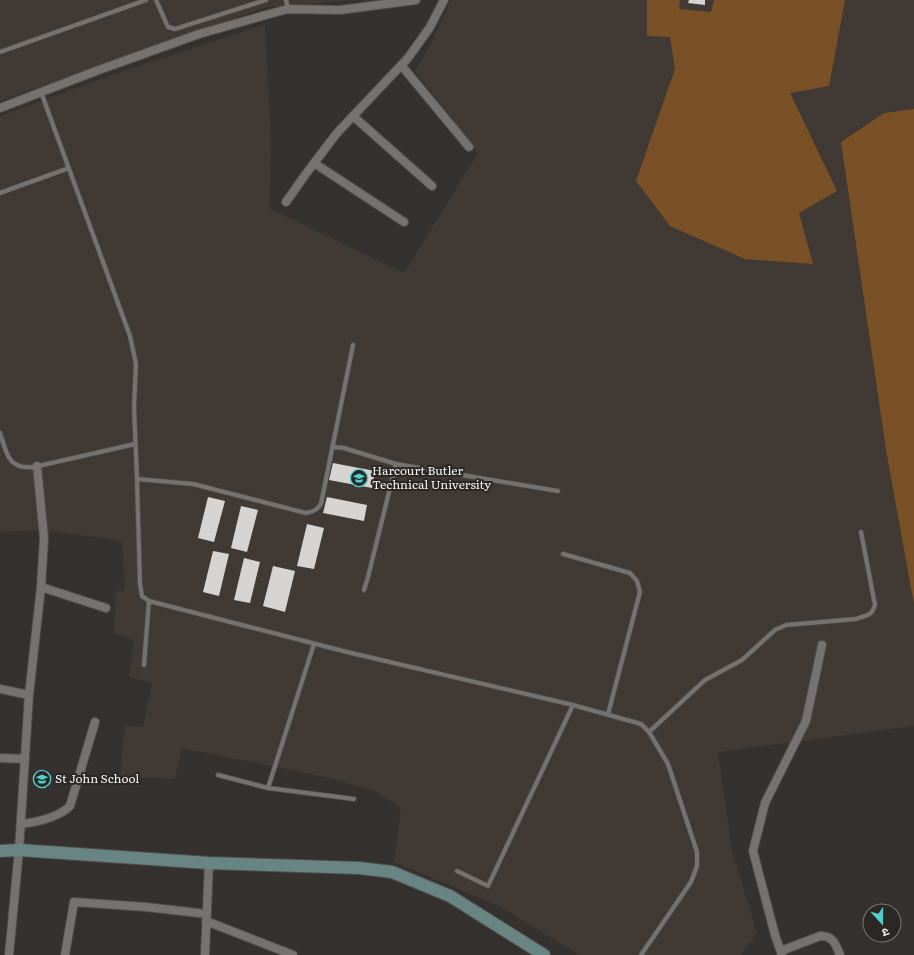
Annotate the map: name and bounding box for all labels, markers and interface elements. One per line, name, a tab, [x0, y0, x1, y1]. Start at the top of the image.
place label: Harcourt Butler Technical University	[372, 461, 491, 493]
school or university icon: Harcourt Butler Technical University	[349, 468, 369, 488]
school or university icon: St John School	[32, 769, 52, 789]
place label: St John School	[55, 769, 139, 787]
north arrow	[862, 903, 902, 943]
text: उ	[880, 925, 892, 942]

